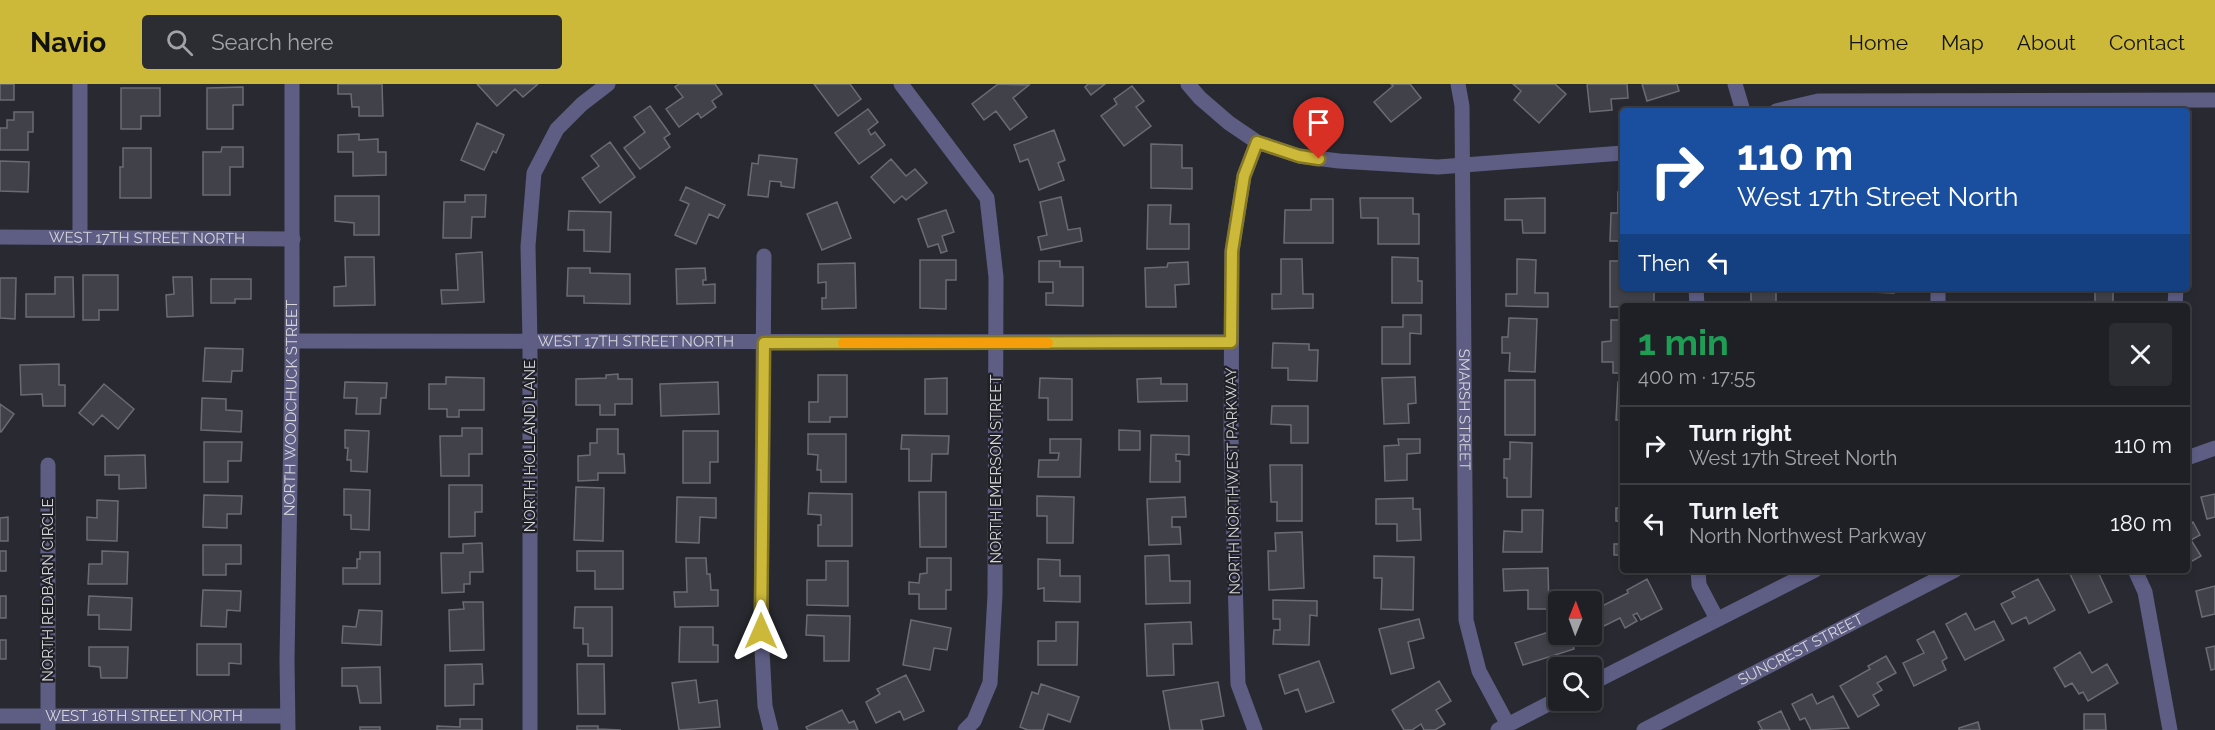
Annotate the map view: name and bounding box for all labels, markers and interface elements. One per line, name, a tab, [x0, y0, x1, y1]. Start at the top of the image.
search box	[142, 15, 562, 69]
text: Navio	[30, 26, 106, 59]
icon: search	[163, 26, 196, 59]
text: Search here	[211, 29, 333, 55]
text: Home	[1849, 30, 1908, 55]
text: Map	[1941, 30, 1984, 55]
text: About	[2017, 30, 2076, 55]
text: Contact	[2109, 30, 2185, 55]
pin	[1293, 97, 1344, 159]
icon: arrive	[1302, 106, 1335, 139]
text: 110 m	[1737, 131, 1853, 180]
icon: right	[1638, 132, 1716, 210]
text: West 17th Street North	[1737, 181, 2018, 212]
street label: WEST 17TH STREET NORTH	[49, 228, 245, 248]
icon: left	[1702, 246, 1735, 279]
text: Then	[1638, 250, 1690, 276]
street label: NORTH WOODCHUCK STREET	[280, 300, 301, 516]
text: 1 min	[1638, 321, 1729, 363]
button: close	[2109, 323, 2172, 386]
street label: WEST 17TH STREET NORTH	[538, 332, 734, 350]
street label: SMARSH STREET	[1455, 349, 1474, 471]
street label: NORTH HOLLAND LANE	[521, 360, 539, 532]
text: 400 m · 17:55	[1638, 365, 1756, 389]
street label: NORTH NORTHWEST PARKWAY	[1222, 367, 1244, 595]
street label: NORTH EMERSON STREET	[987, 374, 1005, 564]
text: Turn right	[1689, 420, 1792, 446]
icon: right	[1638, 429, 1671, 462]
text: 110 m	[2114, 432, 2172, 458]
text: West 17th Street North	[1689, 446, 1898, 470]
street label: NORTH REDBARN CIRCLE	[39, 498, 57, 682]
text: Turn left	[1689, 498, 1779, 524]
icon: left	[1638, 507, 1671, 540]
text: 180 m	[2110, 510, 2172, 536]
text: North Northwest Parkway	[1689, 524, 1926, 548]
north arrow	[1548, 591, 1602, 645]
map controls	[1548, 591, 1602, 711]
position arrow	[729, 599, 793, 663]
street label: SUNCREST STREET	[1735, 610, 1866, 689]
button: search	[1548, 657, 1602, 711]
street label: WEST 16TH STREET NORTH	[45, 707, 243, 725]

